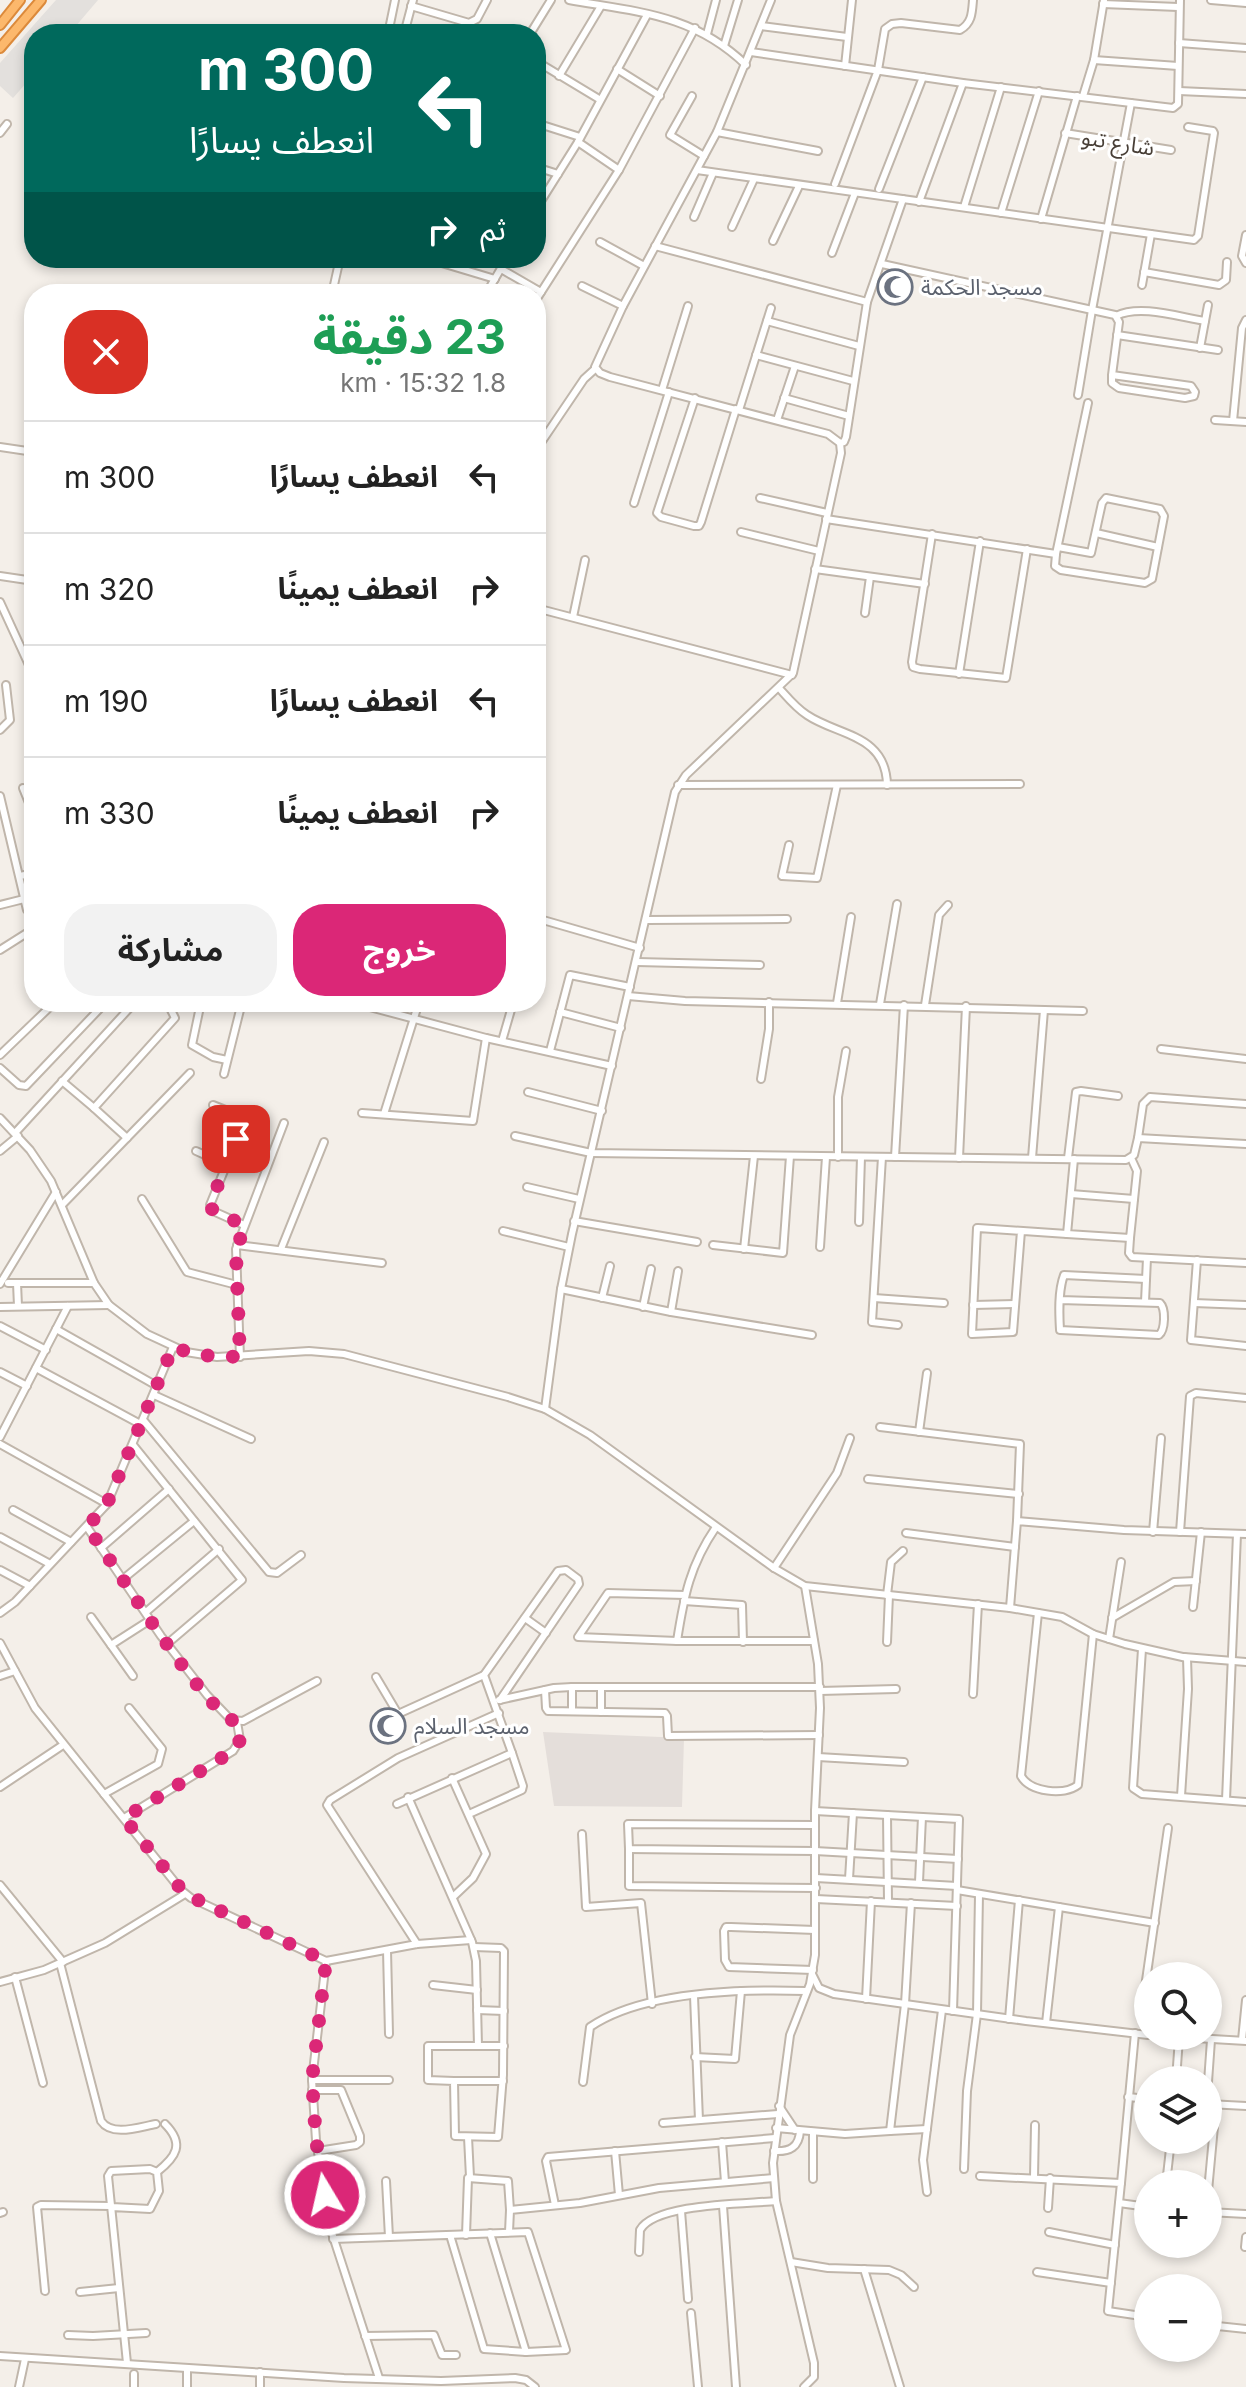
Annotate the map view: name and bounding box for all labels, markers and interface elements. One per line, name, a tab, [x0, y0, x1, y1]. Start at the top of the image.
text: 300 m	[198, 36, 374, 104]
icon: left	[402, 56, 506, 160]
text: انعطف يسارًا	[189, 118, 374, 162]
street label: شارع تبو	[1079, 123, 1156, 165]
icon: right	[420, 208, 464, 252]
text: ثم	[480, 211, 506, 247]
mosque icon: مسجد الحكمة	[876, 268, 914, 306]
place label: مسجد الحكمة	[921, 274, 1043, 300]
text: 23 دقيقة	[313, 307, 506, 366]
button: close	[64, 310, 148, 394]
text: 1.8 km · 15:32	[340, 367, 506, 398]
icon: left	[462, 455, 506, 499]
text: انعطف يسارًا	[270, 458, 438, 494]
text: 300 m	[64, 459, 155, 495]
icon: right	[462, 567, 506, 611]
text: انعطف يمينًا	[278, 570, 438, 606]
text: 320 m	[64, 571, 154, 607]
icon: left	[462, 679, 506, 723]
text: انعطف يسارًا	[270, 682, 438, 718]
text: 190 m	[64, 683, 148, 719]
icon: right	[462, 791, 506, 835]
text: انعطف يمينًا	[278, 794, 438, 830]
text: 330 m	[64, 795, 155, 831]
button: مشاركة	[64, 904, 277, 996]
button: خروج	[293, 904, 506, 996]
pin	[202, 1105, 270, 1173]
icon: arrive	[214, 1117, 258, 1161]
mosque icon: مسجد السلام	[369, 1707, 407, 1745]
place label: مسجد السلام	[414, 1713, 530, 1743]
map controls	[1134, 1962, 1222, 2362]
button: search	[1134, 1962, 1222, 2050]
button: layers	[1134, 2066, 1222, 2154]
position arrow	[283, 2153, 367, 2237]
button: +	[1134, 2170, 1222, 2258]
button: −	[1134, 2274, 1222, 2362]

